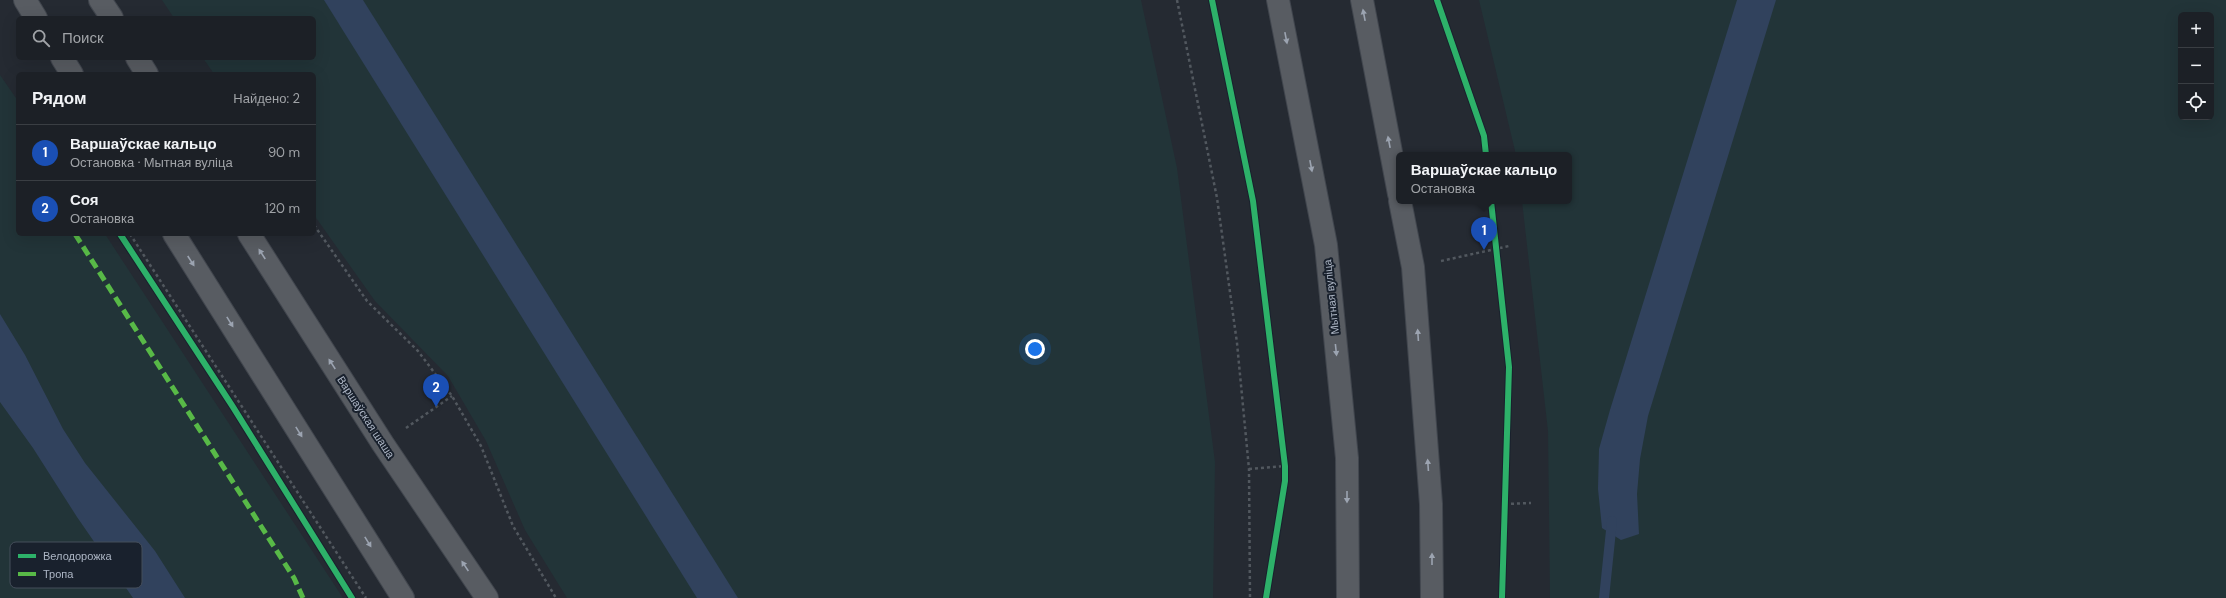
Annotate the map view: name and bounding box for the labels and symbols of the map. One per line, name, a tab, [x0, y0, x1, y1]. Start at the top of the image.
one-way arrow	[1361, 9, 1367, 21]
one-way arrow	[1283, 32, 1289, 44]
one-way arrow	[1386, 136, 1392, 149]
one-way arrow	[1308, 160, 1314, 172]
pin: 1	[1471, 217, 1497, 250]
one-way arrow	[258, 249, 266, 259]
one-way arrow	[188, 256, 195, 267]
street label: Мытная вуліца	[1320, 258, 1342, 335]
one-way arrow	[226, 316, 233, 328]
one-way arrow	[1415, 329, 1422, 341]
your location	[1025, 339, 1045, 359]
one-way arrow	[1333, 344, 1340, 356]
one-way arrow	[328, 358, 336, 369]
street label: Варшаўская шаша	[334, 373, 398, 462]
pin: 2	[423, 374, 449, 407]
one-way arrow	[295, 427, 303, 437]
one-way arrow	[1425, 459, 1432, 471]
one-way arrow	[1344, 491, 1350, 504]
one-way arrow	[364, 537, 372, 547]
legend	[10, 542, 142, 588]
text: Велодорожка	[43, 549, 113, 563]
one-way arrow	[1429, 552, 1435, 565]
one-way arrow	[461, 560, 469, 571]
text: Тропа	[43, 567, 74, 581]

